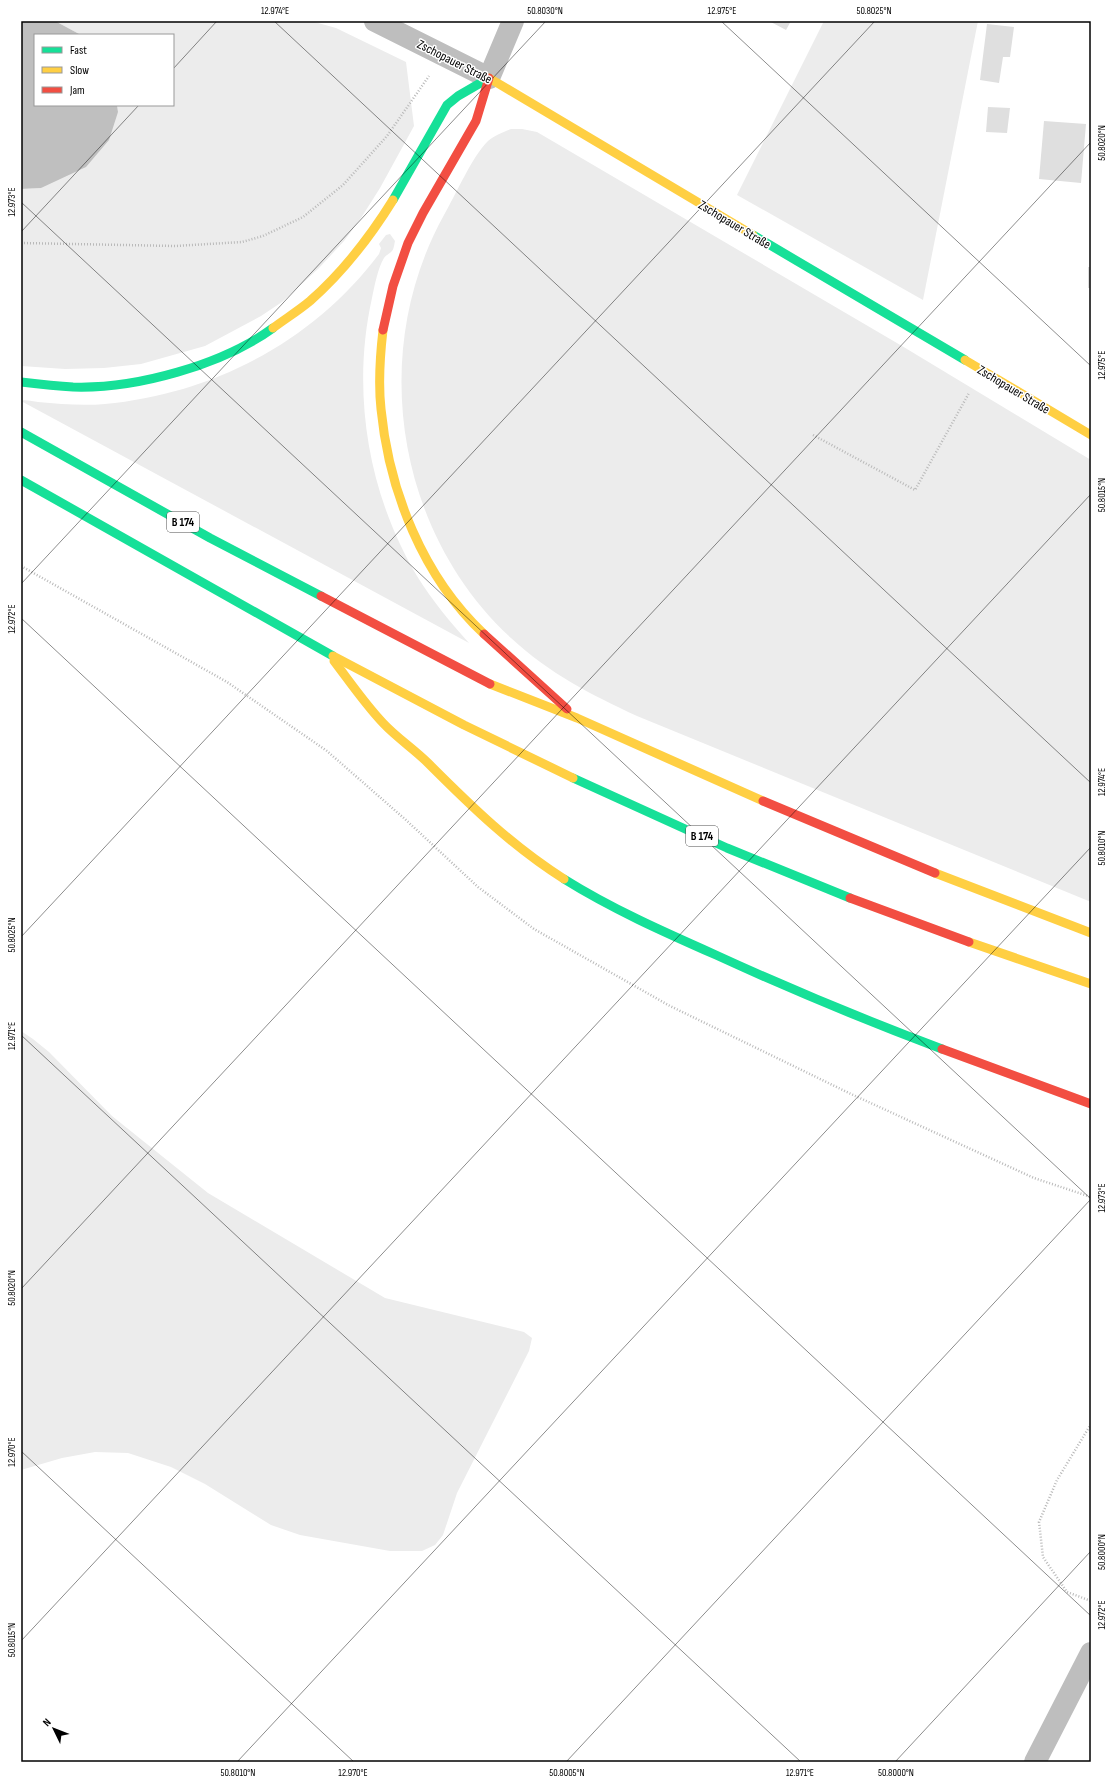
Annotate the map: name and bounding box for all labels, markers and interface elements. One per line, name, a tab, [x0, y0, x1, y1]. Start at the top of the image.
text: 12.974°E	[261, 5, 289, 17]
text: 50.8030°N	[527, 5, 563, 17]
text: 12.975°E	[708, 5, 736, 17]
text: 50.8025°N	[856, 5, 892, 17]
legend	[34, 34, 174, 106]
street label: Zschopauer Straße	[415, 36, 495, 88]
text: Fast	[70, 43, 87, 58]
text: Slow	[70, 63, 89, 78]
text: Jam	[69, 83, 85, 98]
text: 50.8020°N	[1096, 125, 1108, 161]
text: 12.973°E	[6, 187, 18, 217]
street label: Zschopauer Straße	[695, 197, 774, 253]
text: 12.975°E	[1096, 351, 1108, 379]
street label: Zschopauer Straße	[974, 362, 1053, 418]
text: 50.8015°N	[1096, 478, 1108, 512]
road number: B 174	[167, 512, 199, 532]
text: 12.972°E	[6, 604, 18, 634]
text: 12.974°E	[1096, 768, 1108, 796]
road number: B 174	[686, 826, 718, 846]
text: 50.8010°N	[1096, 831, 1108, 865]
text: 50.8025°N	[6, 917, 18, 953]
text: 12.971°E	[6, 1022, 18, 1050]
text: 12.973°E	[1096, 1183, 1108, 1213]
text: 50.8020°N	[6, 1270, 18, 1306]
text: 12.970°E	[6, 1437, 18, 1467]
text: 50.8000°N	[1096, 1534, 1108, 1570]
text: 12.972°E	[1096, 1600, 1108, 1630]
text: 50.8015°N	[6, 1623, 18, 1657]
north arrow	[34, 1709, 74, 1749]
text: N	[40, 1716, 54, 1729]
text: 50.8010°N	[221, 1767, 255, 1779]
text: 12.970°E	[338, 1767, 368, 1779]
text: 50.8005°N	[549, 1767, 585, 1779]
text: 12.971°E	[786, 1767, 814, 1779]
text: 50.8000°N	[878, 1767, 914, 1779]

